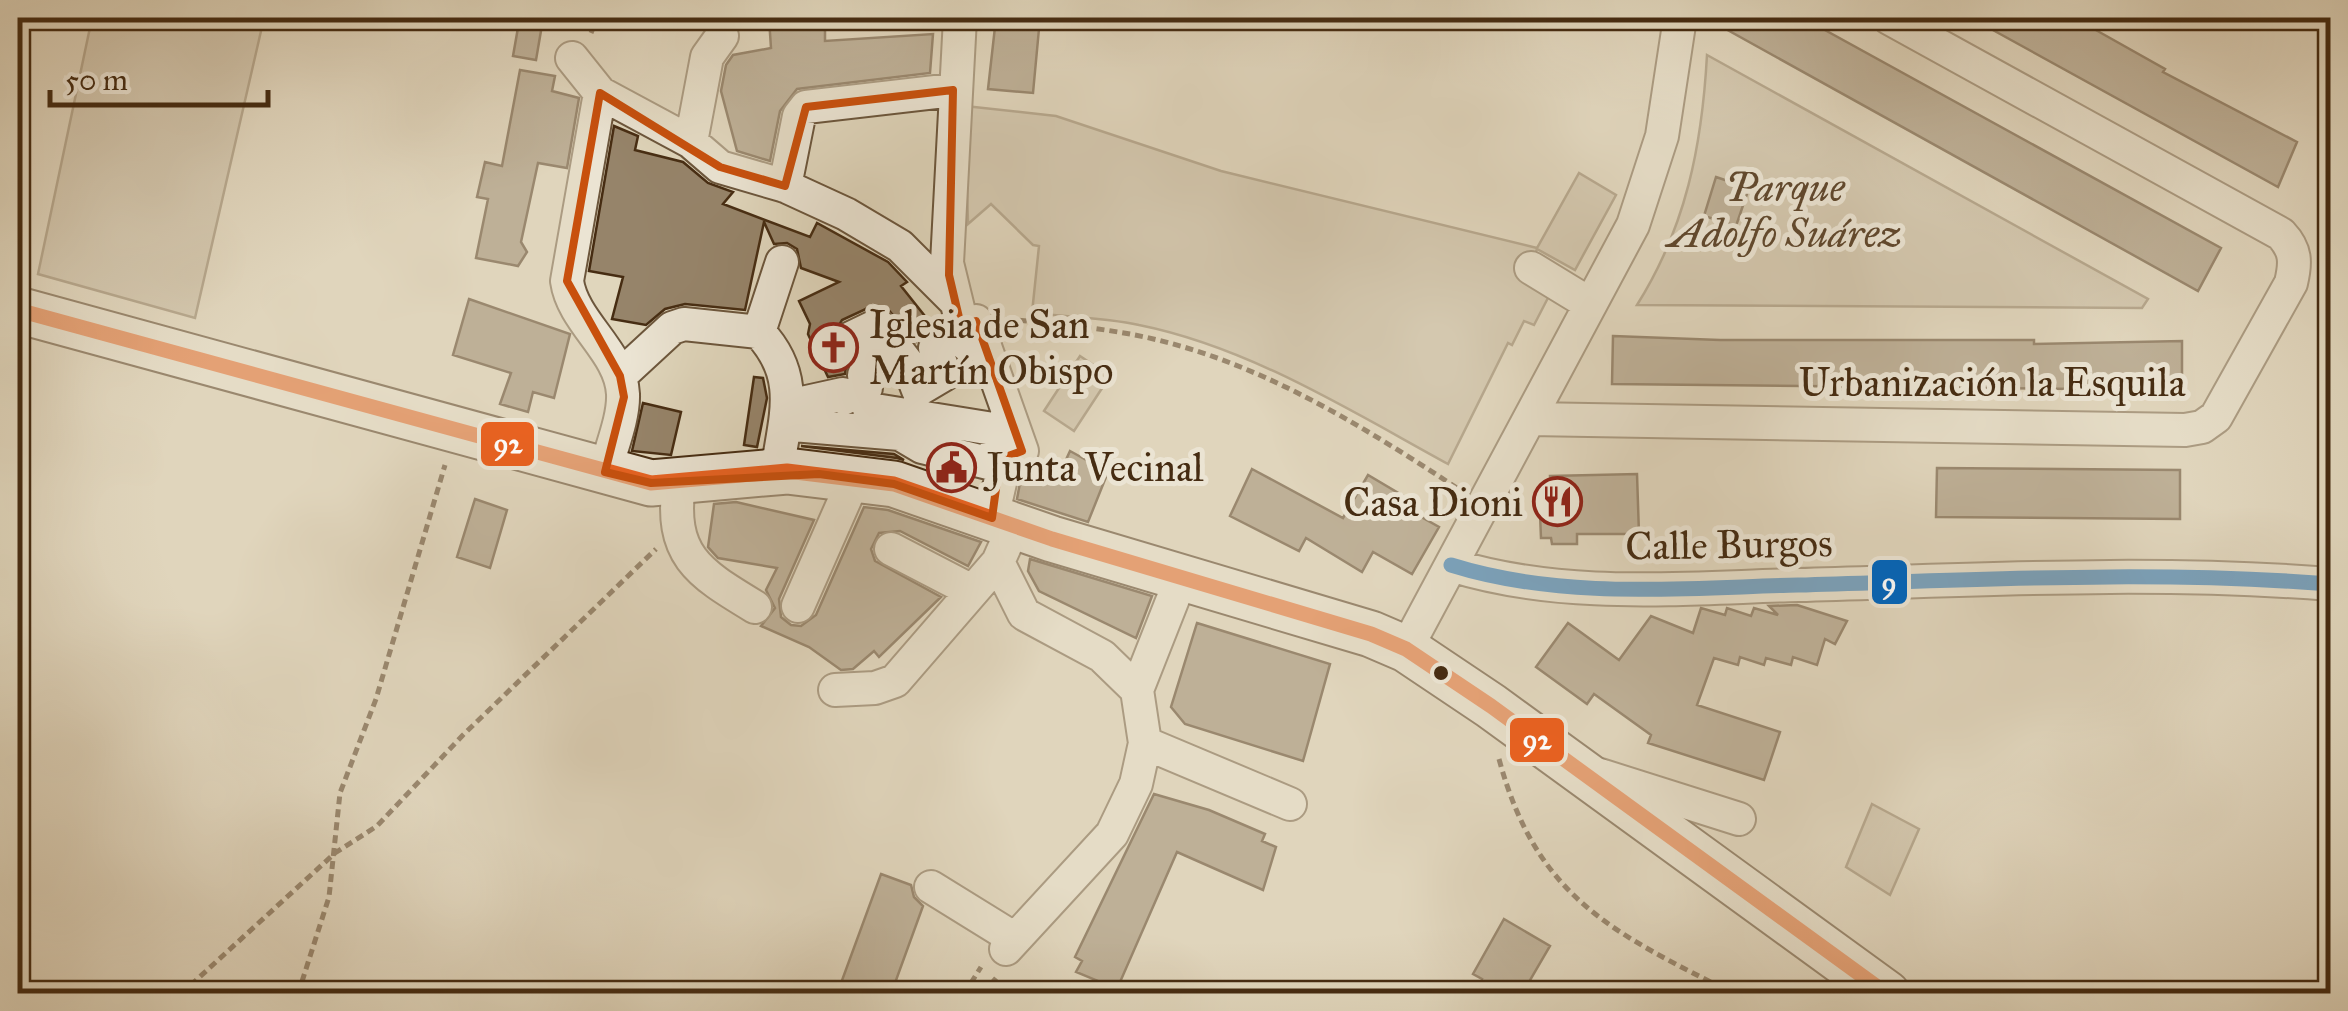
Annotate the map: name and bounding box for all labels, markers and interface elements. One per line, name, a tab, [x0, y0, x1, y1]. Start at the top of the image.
scale bar	[50, 45, 268, 107]
text: 50 m	[65, 62, 128, 98]
park label: Parque Adolfo Suárez	[1664, 163, 1902, 258]
place label: Iglesia de San Martín Obispo	[869, 300, 1113, 395]
church icon: Iglesia de San Martín Obispo	[808, 321, 860, 373]
street label: Urbanización la Esquila	[1798, 358, 2186, 407]
line badge: 92	[479, 420, 536, 468]
text: 92	[494, 426, 524, 461]
public building icon: Junta Vecinal	[926, 441, 978, 493]
place label: Junta Vecinal	[983, 443, 1204, 492]
restaurant icon: Casa Dioni	[1532, 476, 1584, 528]
place label: Casa Dioni	[1343, 478, 1523, 527]
street label: Calle Burgos	[1625, 518, 1833, 571]
line badge: 9	[1870, 558, 1909, 606]
text: 9	[1881, 565, 1897, 600]
unlabelled marker	[1431, 663, 1451, 683]
line badge: 92	[1508, 716, 1566, 764]
text: 92	[1523, 722, 1553, 757]

